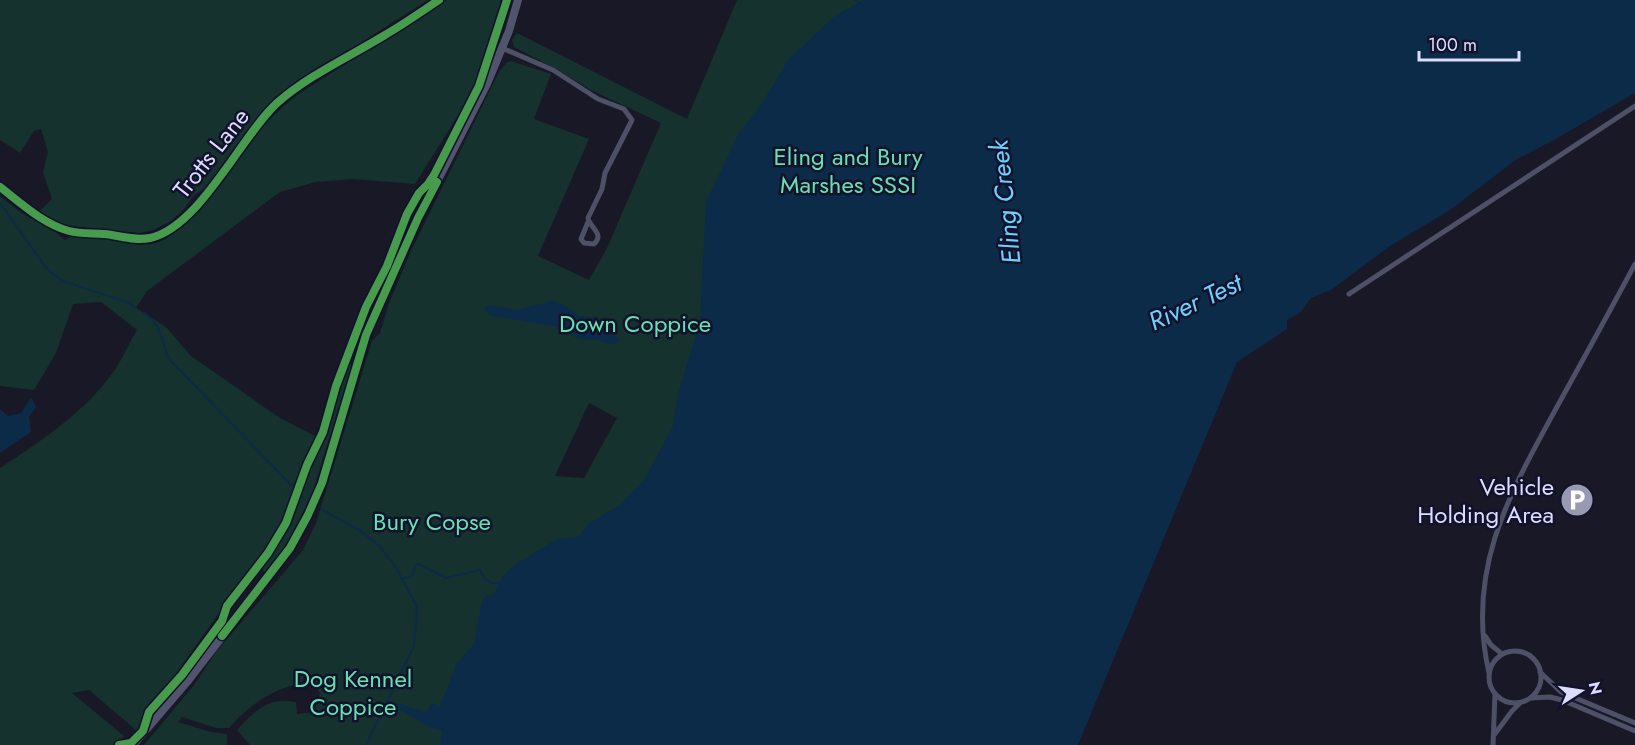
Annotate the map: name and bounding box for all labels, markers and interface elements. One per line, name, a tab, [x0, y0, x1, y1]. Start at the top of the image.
scale bar	[1419, 24, 1520, 62]
text: 100 m	[1428, 32, 1477, 58]
street label: Trotts Lane	[165, 100, 257, 206]
water label: Eling Creek	[979, 136, 1030, 266]
park label: Eling and Bury Marshes SSSI	[774, 139, 923, 202]
water label: River Test	[1142, 263, 1250, 340]
park label: Down Coppice	[559, 306, 711, 341]
place label: Vehicle Holding Area	[1417, 469, 1554, 532]
parking icon: Vehicle Holding Area	[1559, 482, 1595, 518]
park label: Bury Copse	[373, 504, 491, 539]
park label: Dog Kennel Coppice	[294, 661, 412, 724]
north arrow	[1551, 661, 1611, 721]
text: N	[1583, 679, 1608, 697]

